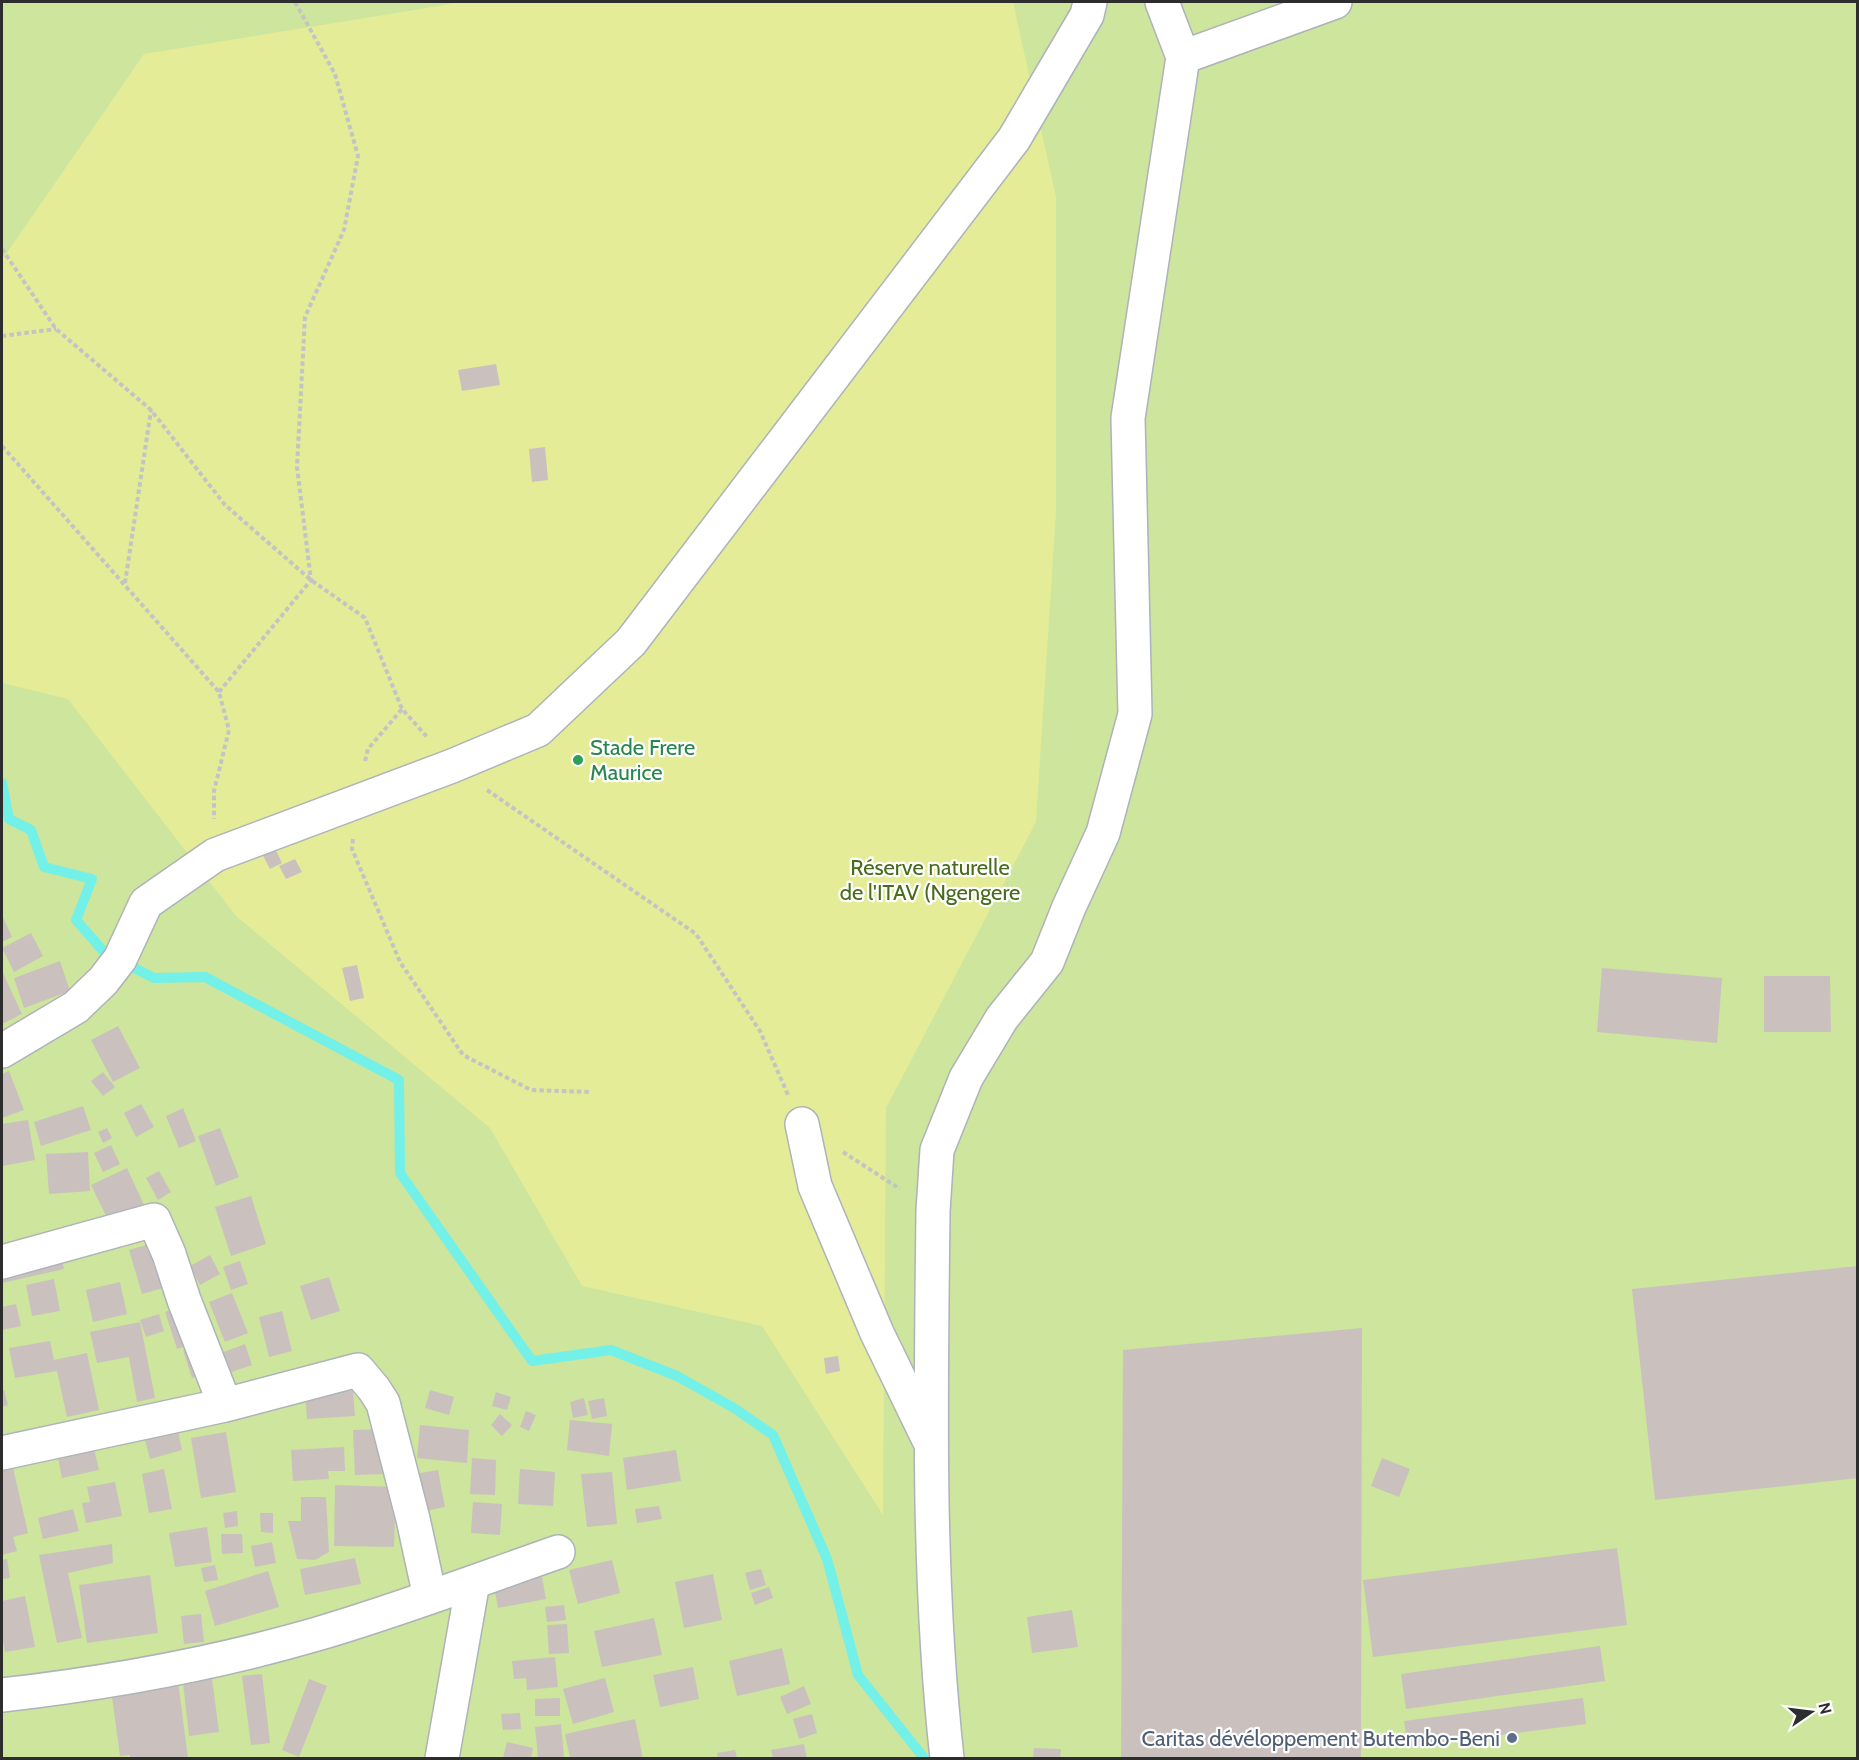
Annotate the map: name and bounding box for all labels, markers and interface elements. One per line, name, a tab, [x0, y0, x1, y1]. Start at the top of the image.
place label: Stade Frere Maurice	[590, 734, 695, 786]
marker: Stade Frere Maurice	[571, 753, 585, 767]
park label: Réserve naturelle de l'ITAV (Ngengere	[840, 854, 1020, 906]
north arrow	[1781, 1682, 1841, 1742]
text: N	[1814, 1701, 1836, 1716]
place label: Caritas dévéloppement Butembo-Beni	[1142, 1725, 1500, 1752]
marker: Caritas dévéloppement Butembo-Beni	[1505, 1731, 1519, 1745]

